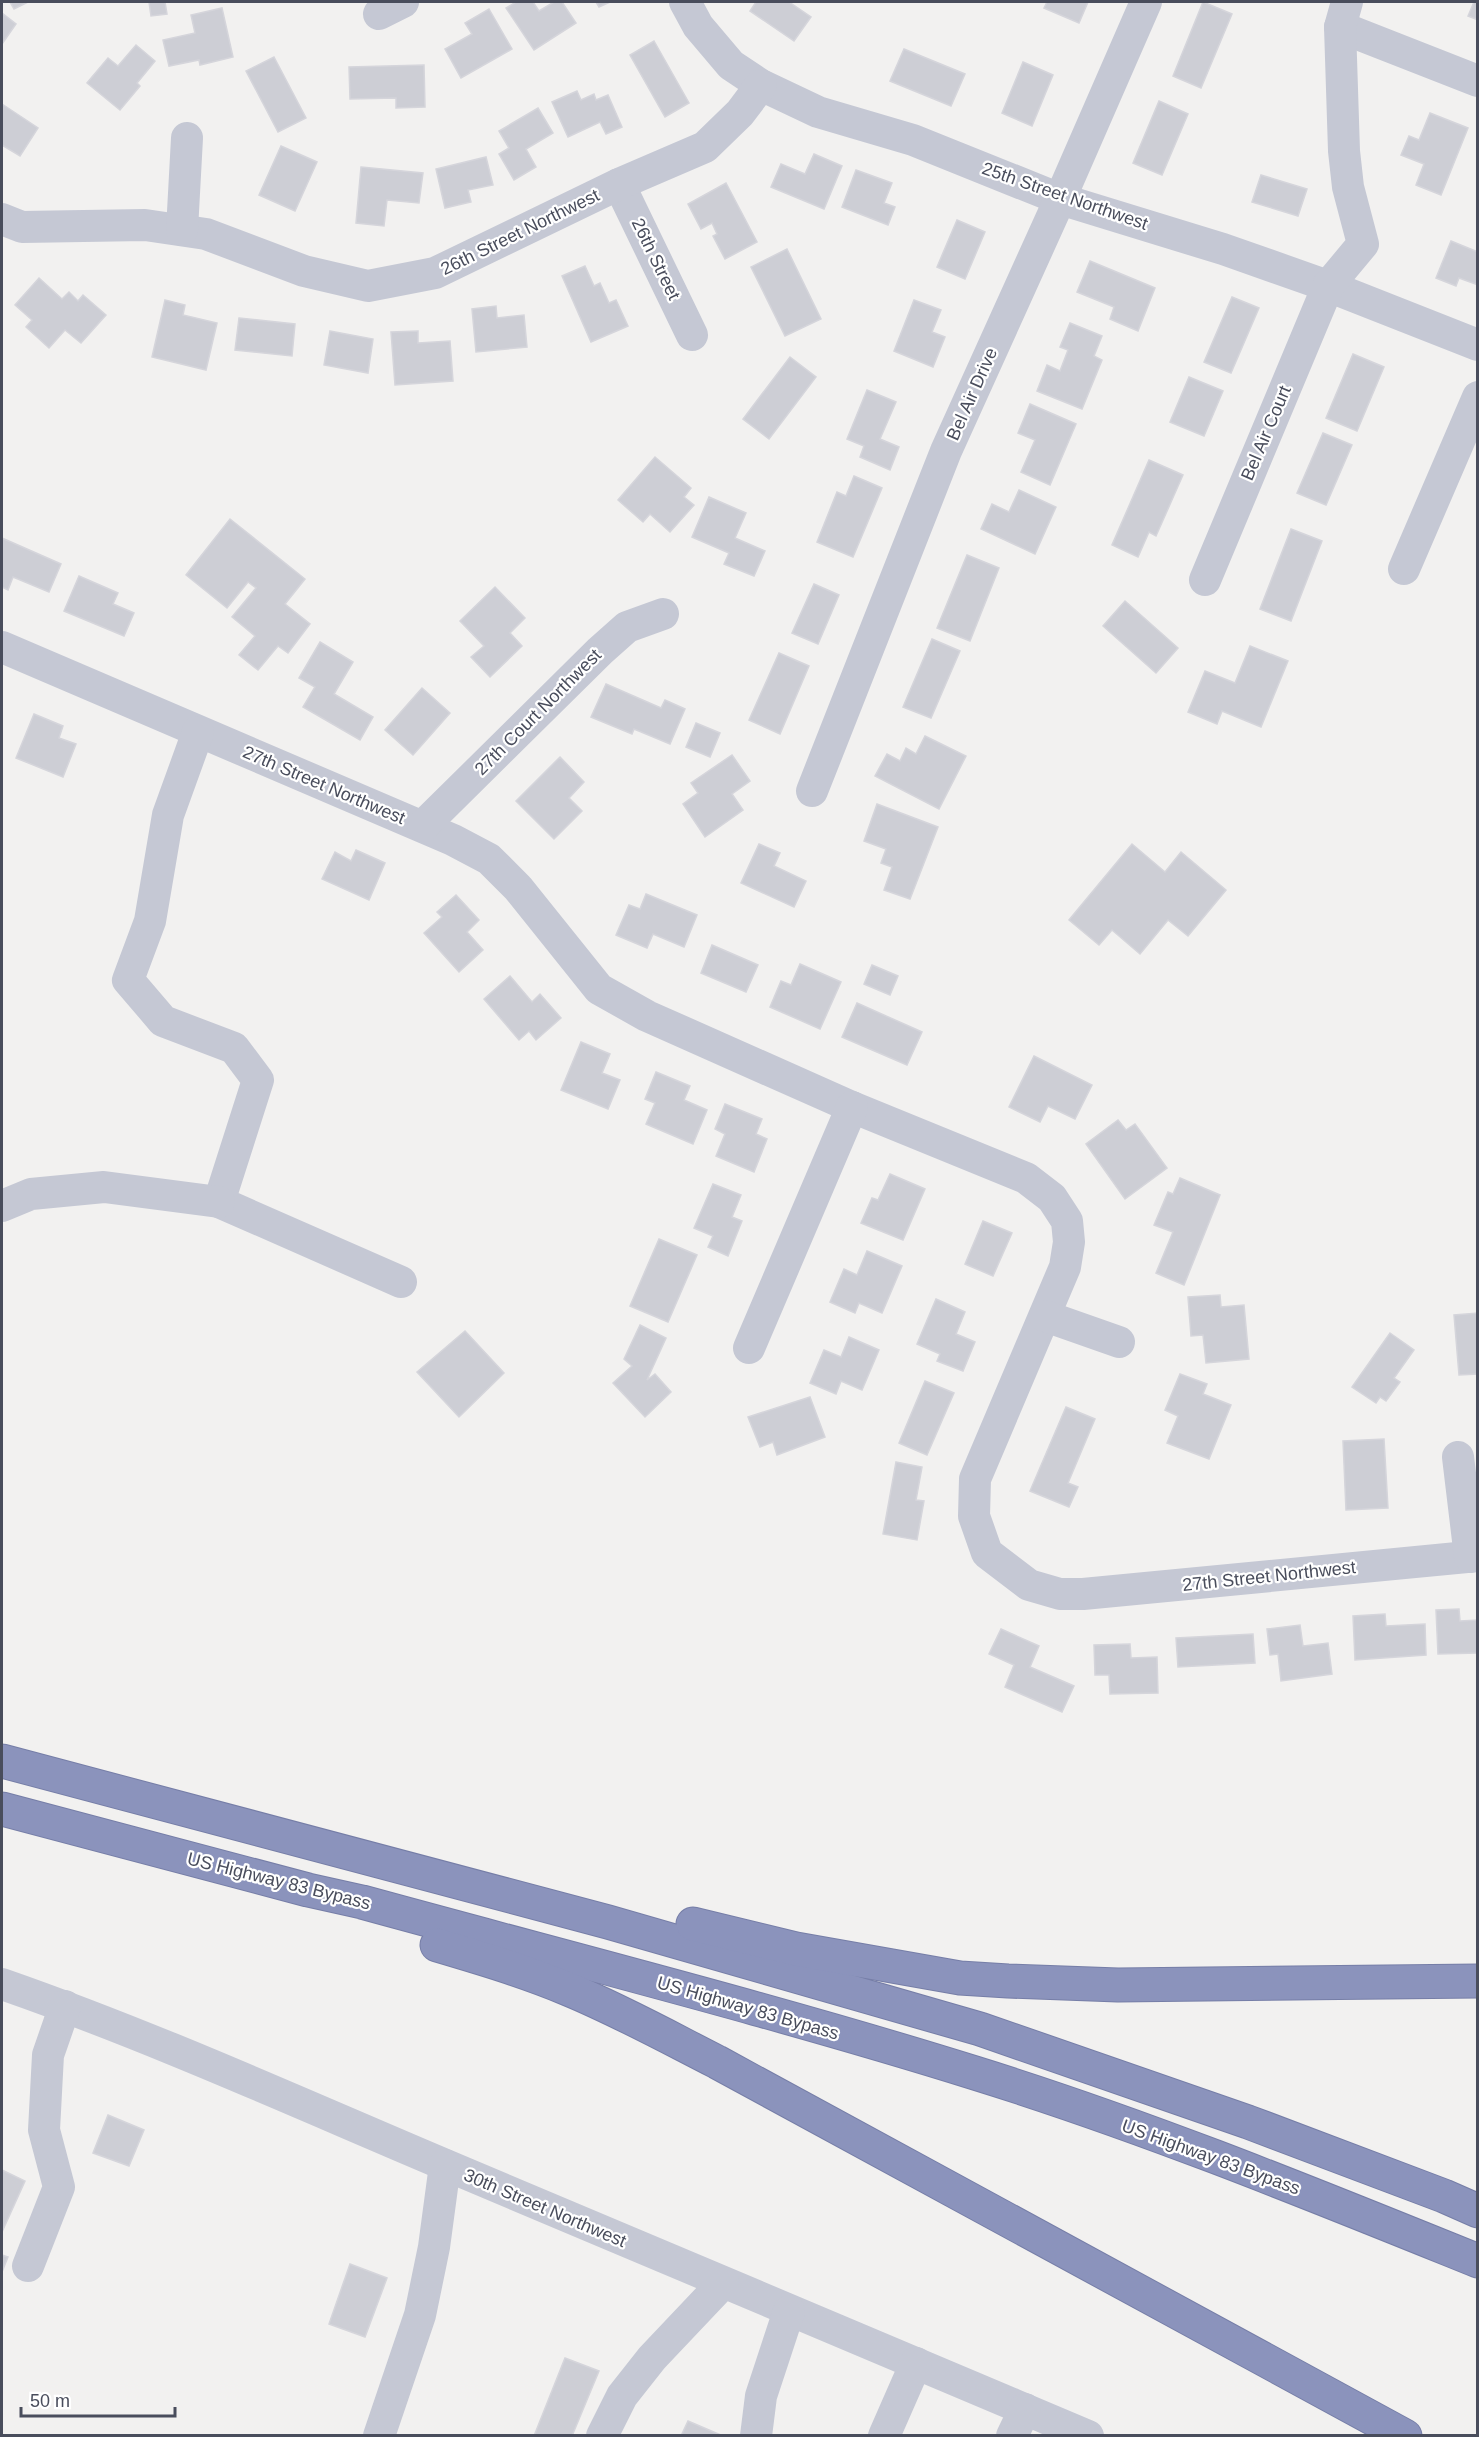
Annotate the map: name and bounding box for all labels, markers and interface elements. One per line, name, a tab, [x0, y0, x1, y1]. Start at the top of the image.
street label: 25th Street Northwest	[979, 158, 1151, 234]
street label: 26th Street Northwest	[437, 185, 603, 279]
street label: 26th Street	[628, 215, 684, 303]
street label: Bel Air Drive	[943, 345, 1001, 443]
street label: Bel Air Court	[1237, 383, 1295, 483]
street label: 27th Court Northwest	[471, 645, 605, 779]
street label: 27th Street Northwest	[240, 742, 408, 828]
street label: 27th Street Northwest	[1181, 1557, 1357, 1595]
street label: US Highway 83 Bypass	[185, 1849, 373, 1913]
street label: US Highway 83 Bypass	[655, 1972, 841, 2044]
street label: US Highway 83 Bypass	[1119, 2115, 1303, 2199]
street label: 30th Street Northwest	[461, 2165, 629, 2251]
scale bar	[21, 2380, 176, 2418]
text: 50 m	[30, 2391, 70, 2411]

